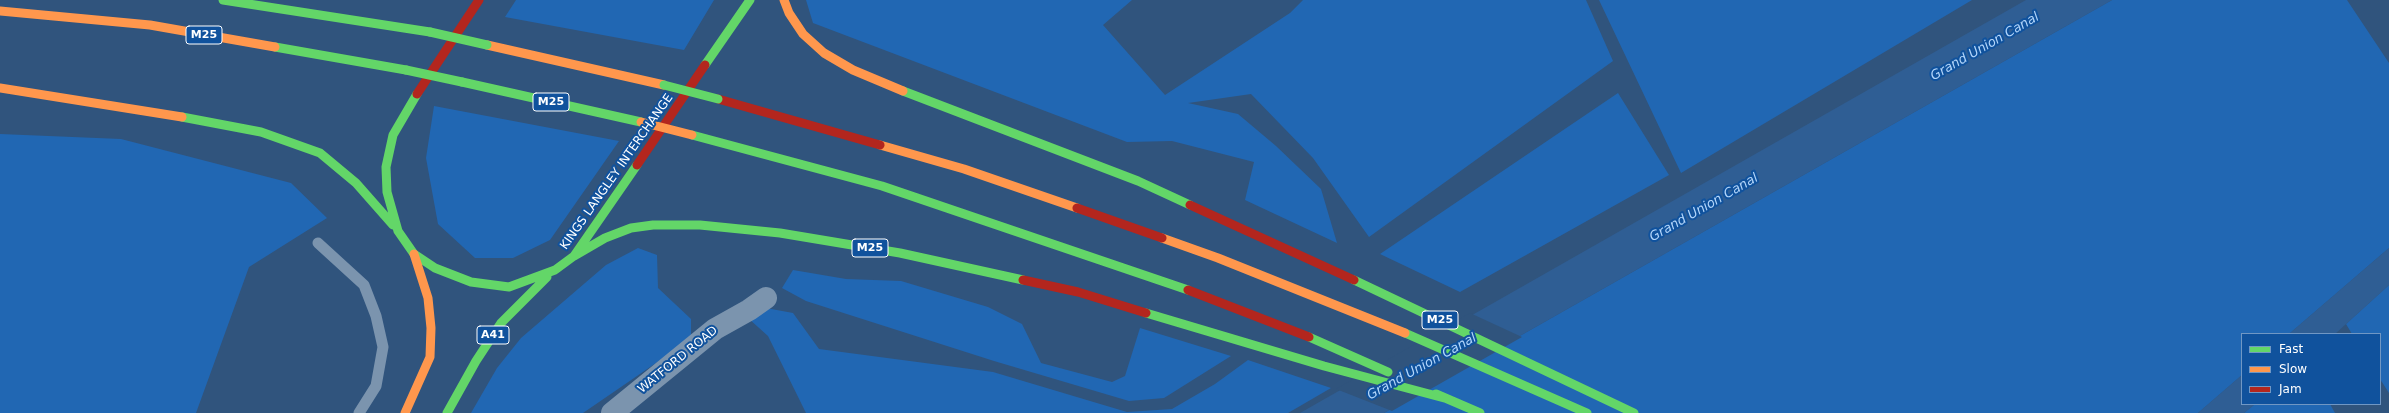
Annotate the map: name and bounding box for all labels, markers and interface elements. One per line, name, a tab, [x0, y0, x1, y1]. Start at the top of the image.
water label: Grand Union Canal	[1928, 10, 2042, 84]
road number: M25	[186, 26, 222, 44]
street label: KINGS LANGLEY INTERCHANGE	[558, 91, 676, 253]
road number: M25	[533, 93, 569, 111]
water label: Grand Union Canal	[1647, 171, 1761, 245]
road number: M25	[852, 239, 888, 257]
road number: M25	[1422, 311, 1458, 329]
street label: WATFORD ROAD	[635, 323, 721, 397]
road number: A41	[477, 326, 509, 344]
water label: Grand Union Canal	[1365, 330, 1479, 404]
legend	[2241, 333, 2381, 405]
text: Fast	[2279, 342, 2303, 356]
text: Slow	[2279, 362, 2307, 376]
text: Jam	[2279, 382, 2302, 396]

